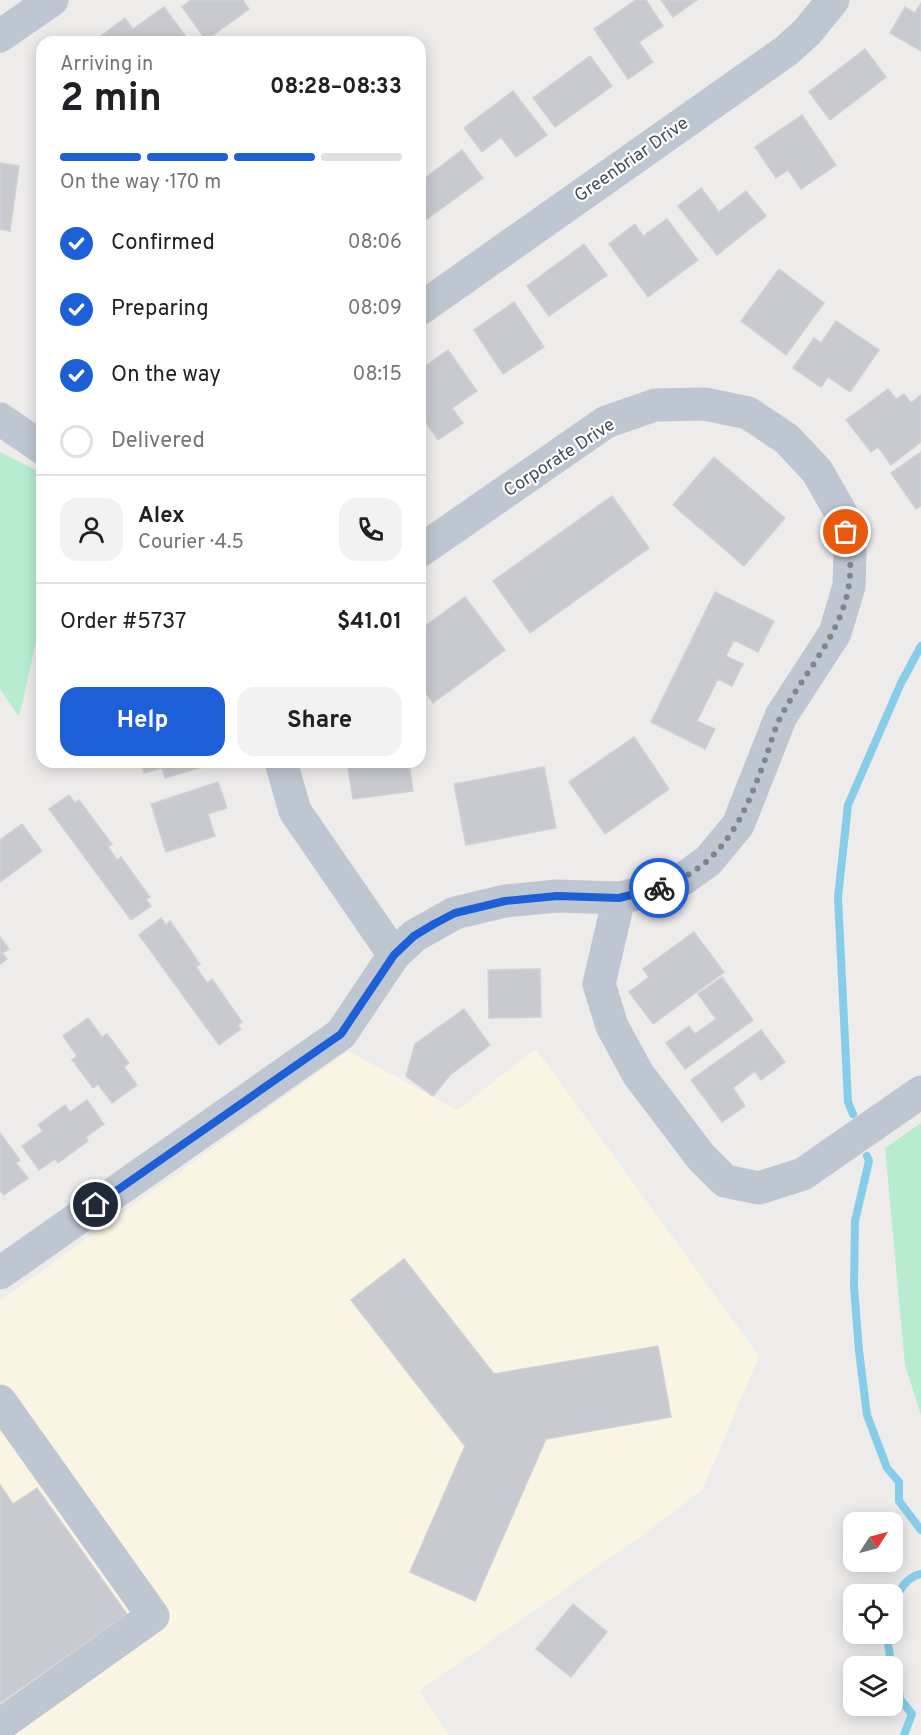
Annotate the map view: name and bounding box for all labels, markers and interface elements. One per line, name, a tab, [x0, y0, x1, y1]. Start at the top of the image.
text: Arriving in	[60, 52, 153, 78]
text: 08:28–08:33	[270, 74, 402, 101]
text: 2 min	[60, 76, 162, 125]
street label: Greenbriar Drive	[570, 112, 693, 208]
text: On the way · 170 m	[60, 170, 221, 196]
icon: check	[60, 227, 93, 260]
text: Confirmed	[111, 230, 215, 257]
text: 08:06	[348, 230, 402, 256]
icon: check	[60, 293, 93, 326]
text: Preparing	[111, 296, 209, 323]
text: 08:09	[348, 296, 402, 322]
icon: check	[60, 359, 93, 392]
text: On the way	[111, 362, 221, 389]
text: 08:15	[353, 362, 402, 388]
street label: Corporate Drive	[500, 414, 620, 503]
text: Delivered	[111, 428, 205, 455]
button: person	[60, 498, 123, 561]
button: phone	[339, 498, 402, 561]
text: Alex	[138, 503, 185, 530]
pin	[820, 506, 871, 557]
icon: bag	[829, 515, 862, 548]
text: Courier · 4.5	[138, 530, 244, 556]
text: Order #5737	[60, 609, 186, 636]
text: $41.01	[337, 609, 402, 636]
button: Help	[60, 687, 225, 756]
button: Share	[237, 687, 402, 756]
courier	[629, 858, 689, 918]
icon: bike	[643, 872, 676, 905]
pin	[70, 1179, 121, 1230]
icon: home	[79, 1188, 112, 1221]
north arrow	[843, 1512, 903, 1572]
map controls	[843, 1512, 903, 1716]
button: locate	[843, 1584, 903, 1644]
button: layers	[843, 1656, 903, 1716]

